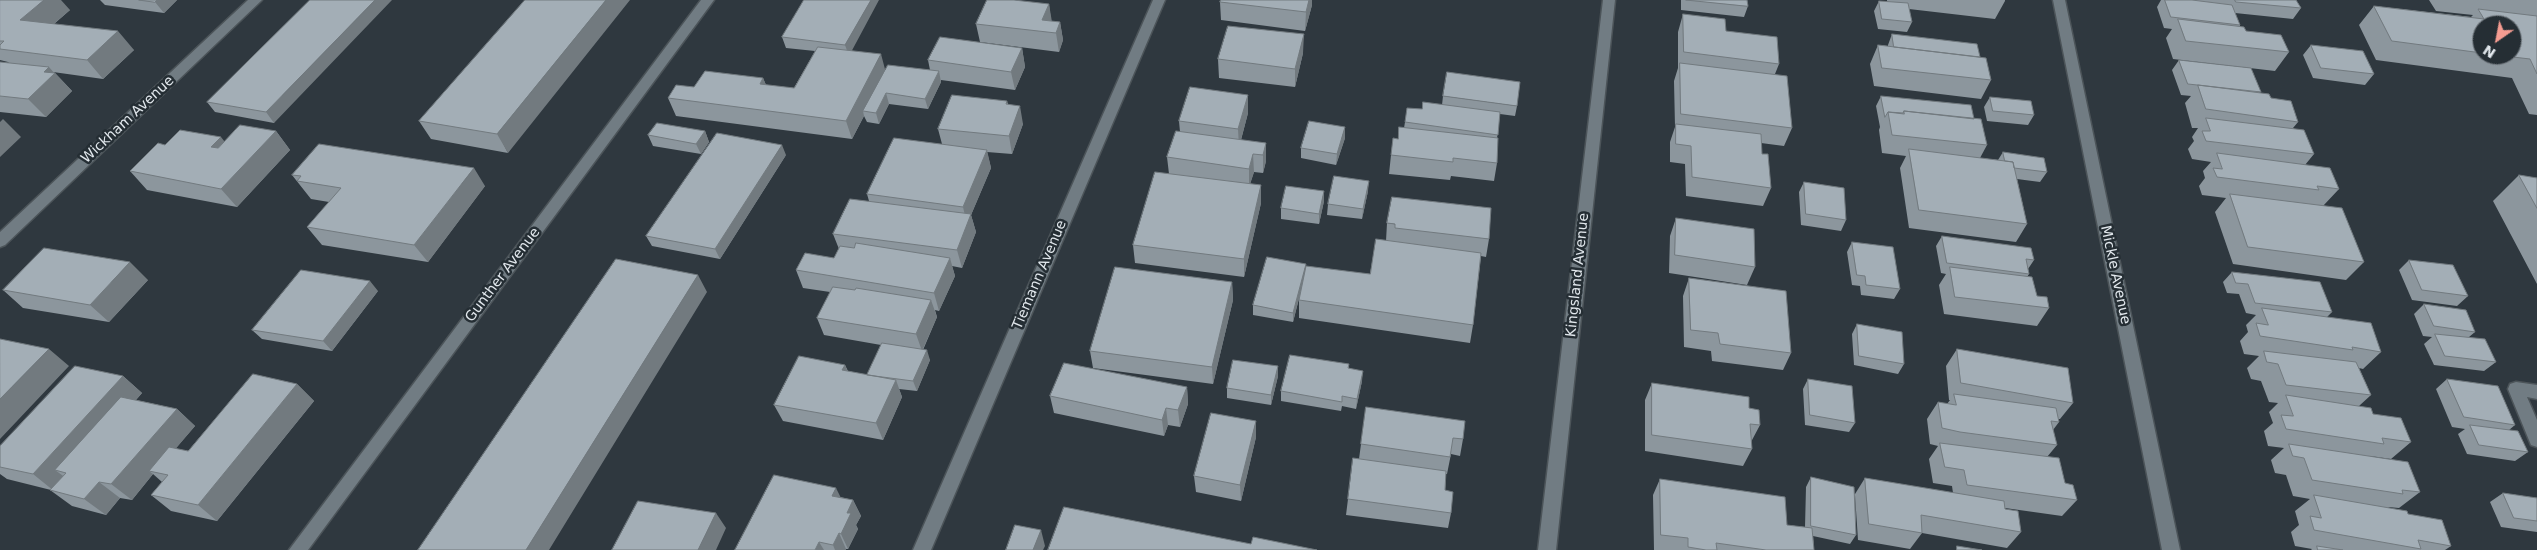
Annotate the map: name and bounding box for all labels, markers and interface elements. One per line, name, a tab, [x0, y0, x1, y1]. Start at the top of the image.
north arrow	[2472, 15, 2522, 65]
text: N	[2480, 42, 2499, 62]
street label: Wickham Avenue	[78, 73, 178, 167]
street label: Kingsland Avenue	[1563, 212, 1593, 338]
street label: Tiemann Avenue	[1009, 218, 1071, 332]
street label: Mickle Avenue	[2096, 224, 2134, 326]
street label: Gunther Avenue	[462, 225, 544, 325]

